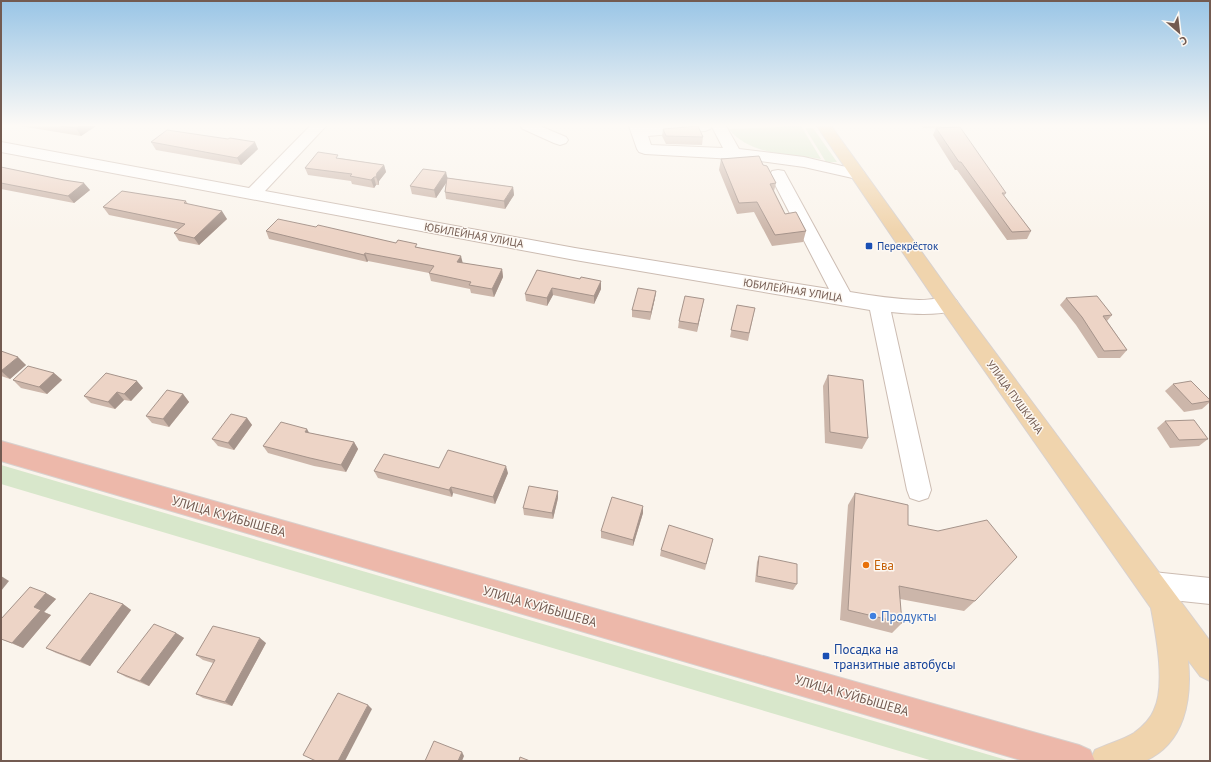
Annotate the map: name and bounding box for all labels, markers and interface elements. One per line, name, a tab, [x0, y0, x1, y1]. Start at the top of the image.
north arrow	[1159, 12, 1199, 52]
text: С	[1178, 33, 1190, 48]
street label: ЮБИЛЕЙНАЯ УЛИЦА	[423, 219, 525, 251]
place label: Перекрёсток	[877, 239, 939, 253]
marker: Перекрёсток	[864, 241, 874, 251]
street label: ЮБИЛЕЙНАЯ УЛИЦА	[742, 275, 844, 305]
street label: УЛИЦА ПУШКИНА	[984, 357, 1047, 437]
street label: УЛИЦА КУЙБЫШЕВА	[170, 492, 288, 541]
place label: Ева	[874, 557, 894, 574]
marker: Ева	[861, 560, 871, 570]
street label: УЛИЦА КУЙБЫШЕВА	[481, 582, 599, 631]
place label: Продукты	[881, 608, 937, 625]
marker: Продукты	[868, 611, 878, 621]
place label: Посадка на транзитные автобусы	[834, 641, 955, 673]
marker: Посадка на транзитные автобусы	[821, 651, 831, 661]
street label: УЛИЦА КУЙБЫШЕВА	[793, 671, 911, 720]

